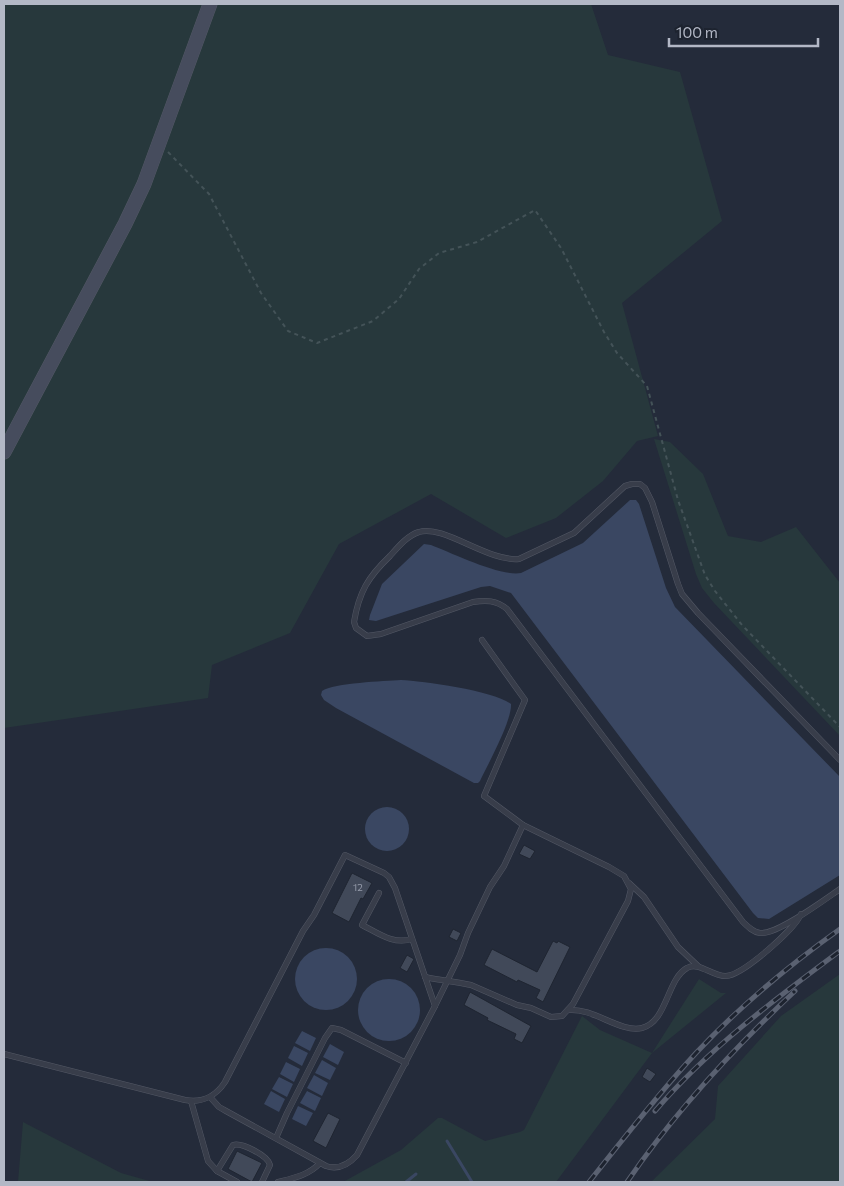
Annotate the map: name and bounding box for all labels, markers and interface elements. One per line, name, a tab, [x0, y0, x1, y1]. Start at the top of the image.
scale bar	[669, 15, 818, 47]
text: 100 m	[676, 23, 718, 41]
house number: 12	[353, 881, 363, 893]

